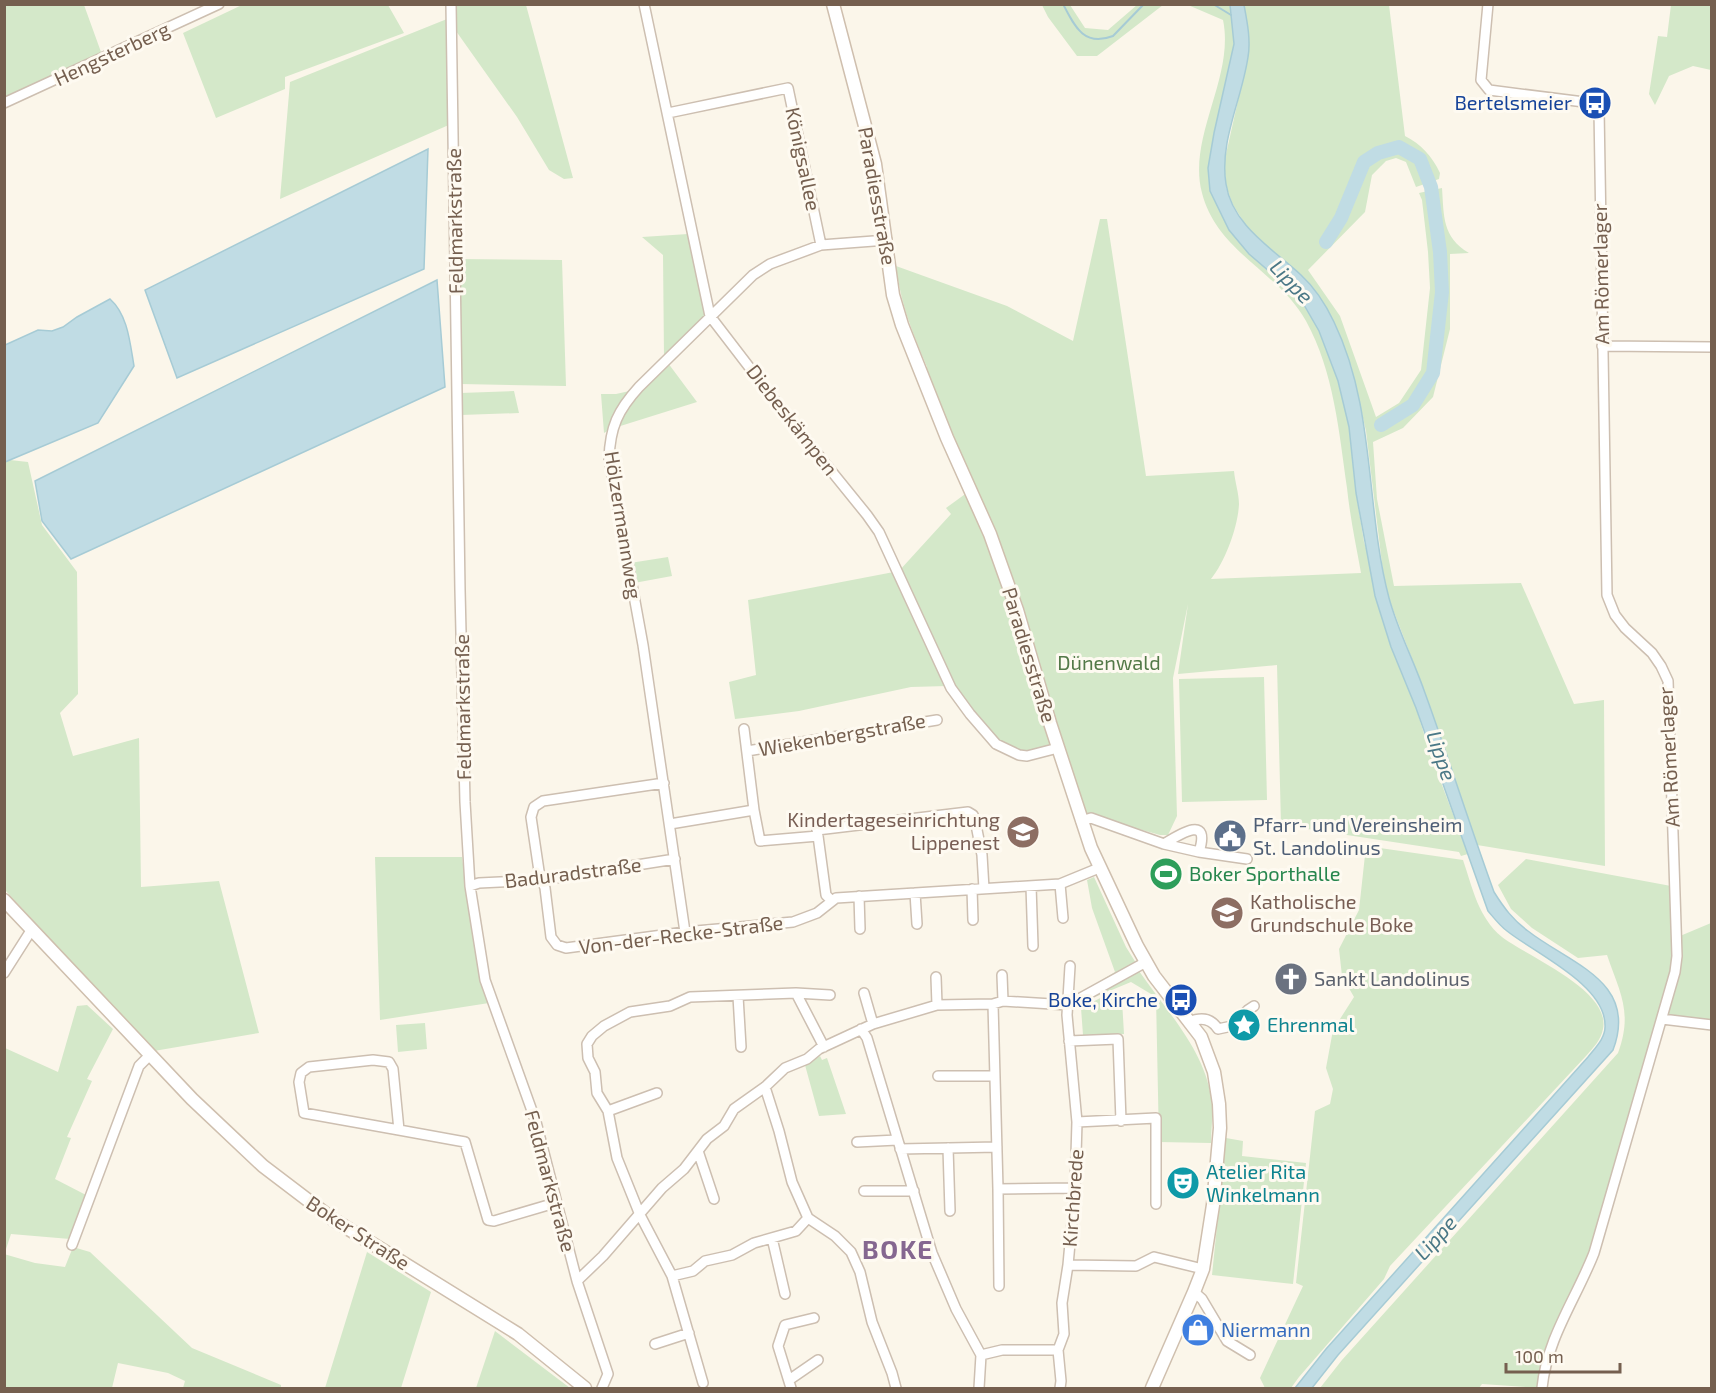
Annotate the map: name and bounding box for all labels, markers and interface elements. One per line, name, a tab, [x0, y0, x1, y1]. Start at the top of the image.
street label: Hengsterberg	[50, 16, 173, 90]
bus stop icon: Bertelsmeier	[1577, 85, 1613, 121]
place label: Bertelsmeier	[1454, 90, 1572, 114]
street label: Königsallee	[781, 105, 827, 213]
street label: Paradiesstraße	[854, 125, 902, 267]
street label: Feldmarkstraße	[441, 148, 467, 294]
street label: Am Römerlager	[1587, 203, 1613, 345]
water label: Lippe	[1265, 254, 1319, 308]
street label: Diebeskämpen	[742, 359, 843, 480]
street label: Hölzermannweg	[600, 449, 648, 601]
street label: Paradiesstraße	[998, 584, 1062, 725]
street label: Feldmarkstraße	[449, 634, 475, 780]
park label: Dünenwald	[1057, 650, 1161, 674]
street label: Am Römerlager	[1652, 686, 1684, 828]
street label: Wiekenbergstraße	[756, 708, 927, 761]
water label: Lippe	[1422, 727, 1463, 784]
place label: Kindertageseinrichtung Lippenest	[787, 807, 1000, 854]
place label: Pfarr- und Vereinsheim St. Landolinus	[1253, 812, 1463, 859]
school or university icon: Kindertageseinrichtung Lippenest	[1005, 814, 1041, 850]
public building icon: Pfarr- und Vereinsheim St. Landolinus	[1212, 818, 1248, 854]
street label: Baduradstraße	[503, 852, 643, 892]
sports icon: Boker Sporthalle	[1148, 856, 1184, 892]
place label: Boker Sporthalle	[1189, 861, 1340, 885]
place label: Katholische Grundschule Boke	[1250, 889, 1414, 936]
school or university icon: Katholische Grundschule Boke	[1209, 895, 1245, 931]
street label: Von-der-Recke-Straße	[577, 910, 784, 958]
church icon: Sankt Landolinus	[1273, 961, 1309, 997]
place label: Sankt Landolinus	[1314, 966, 1470, 990]
bus stop icon: Boke, Kirche	[1163, 982, 1199, 1018]
place label: Boke, Kirche	[1048, 987, 1158, 1011]
place icon: Ehrenmal	[1226, 1007, 1262, 1043]
place label: Ehrenmal	[1267, 1012, 1354, 1036]
street label: Feldmarkstraße	[520, 1107, 581, 1255]
street label: Kirchbrede	[1057, 1148, 1087, 1248]
place label: Atelier Rita Winkelmann	[1206, 1159, 1320, 1206]
theatre icon: Atelier Rita Winkelmann	[1165, 1165, 1201, 1201]
street label: Boker Straße	[302, 1190, 415, 1274]
water label: Lippe	[1408, 1210, 1461, 1264]
district label: BOKE	[862, 1233, 934, 1264]
shop icon: Niermann	[1180, 1312, 1216, 1348]
place label: Niermann	[1221, 1317, 1311, 1341]
scale bar	[1506, 1336, 1620, 1374]
text: 100 m	[1515, 1345, 1564, 1367]

